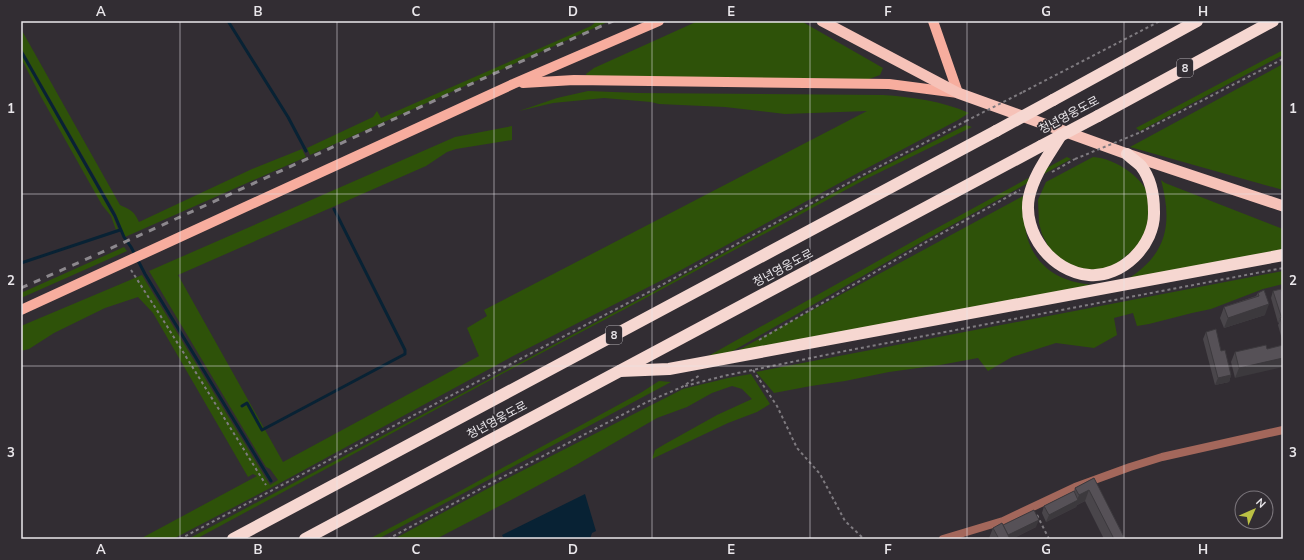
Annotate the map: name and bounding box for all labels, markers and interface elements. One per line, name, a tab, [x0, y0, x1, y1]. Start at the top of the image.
text: A	[96, 3, 106, 19]
text: B	[254, 3, 263, 19]
text: C	[412, 3, 421, 19]
text: D	[568, 3, 578, 19]
text: E	[727, 3, 735, 19]
text: F	[884, 3, 892, 19]
text: G	[1041, 3, 1051, 19]
text: H	[1198, 3, 1208, 19]
road number: 8	[1177, 59, 1193, 77]
street label: 청년영웅도로	[1036, 92, 1102, 137]
text: 1	[7, 100, 15, 116]
text: 1	[1289, 100, 1297, 116]
street label: 청년영웅도로	[750, 245, 816, 290]
text: 2	[7, 272, 15, 288]
text: 2	[1289, 272, 1297, 288]
road number: 8	[606, 326, 622, 344]
street label: 청년영웅도로	[464, 397, 530, 442]
text: 3	[7, 444, 15, 460]
text: 3	[1289, 444, 1297, 460]
north arrow	[1234, 490, 1274, 530]
text: N	[1253, 495, 1269, 511]
text: A	[96, 541, 106, 557]
text: B	[254, 541, 263, 557]
text: C	[412, 541, 421, 557]
text: D	[568, 541, 578, 557]
text: E	[727, 541, 735, 557]
text: F	[884, 541, 892, 557]
text: G	[1041, 541, 1051, 557]
text: H	[1198, 541, 1208, 557]

